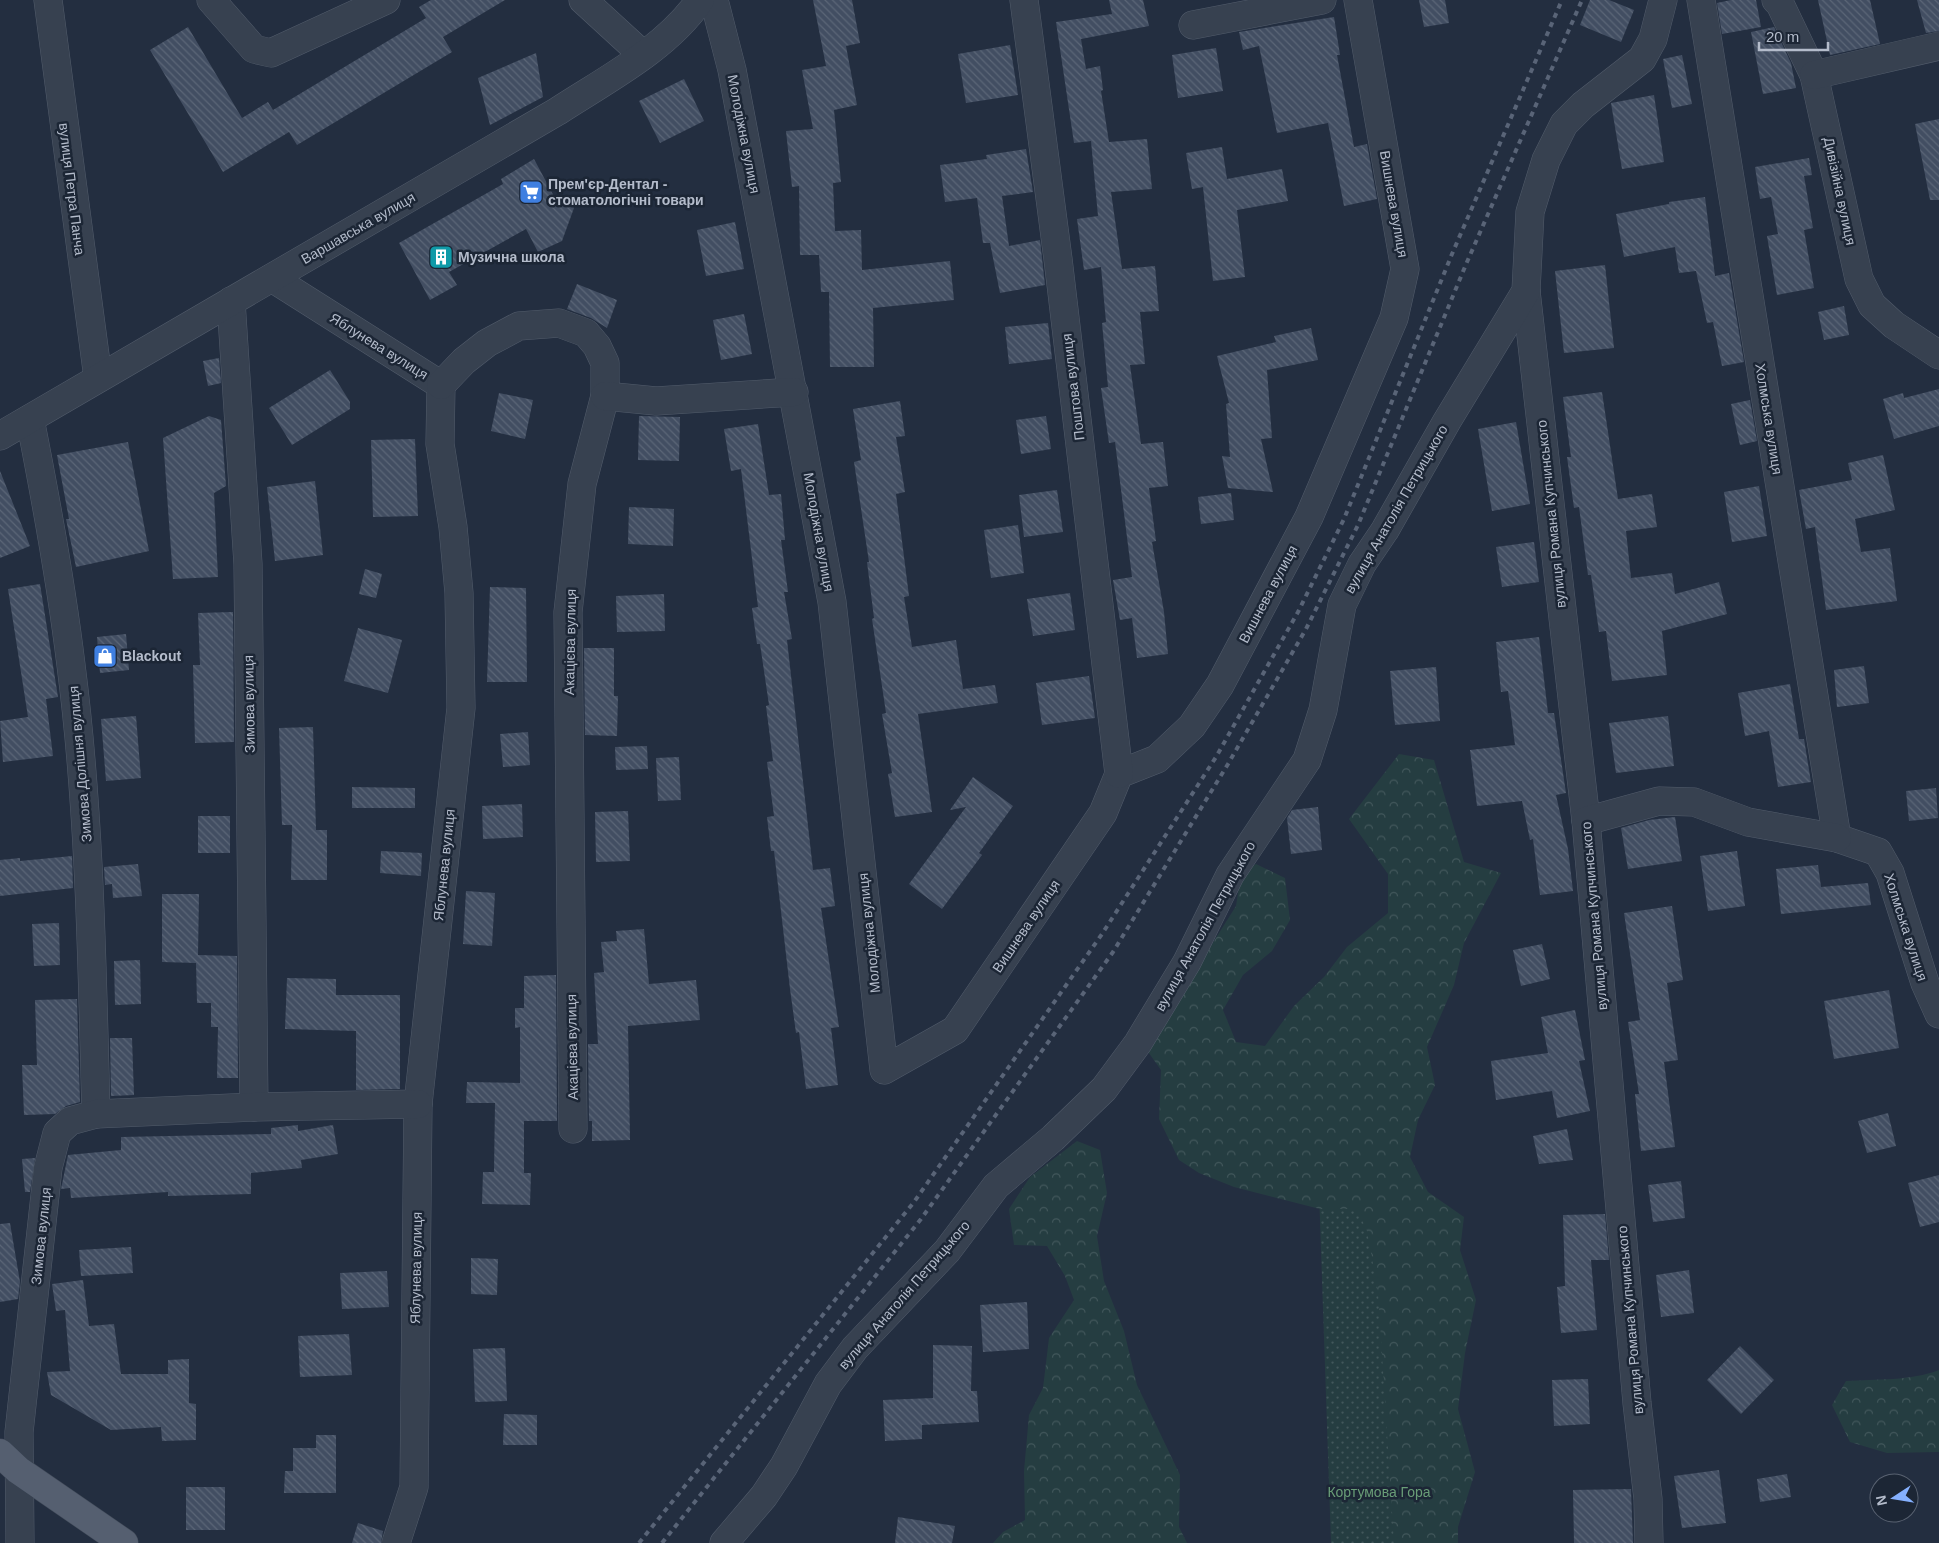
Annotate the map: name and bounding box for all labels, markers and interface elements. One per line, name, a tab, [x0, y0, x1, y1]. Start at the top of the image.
scale bar	[1759, 20, 1828, 52]
text: 20 m	[1766, 28, 1799, 45]
street label: Молодіжна вулиця	[725, 73, 763, 195]
street label: вулиця Петра Панча	[56, 122, 88, 256]
street label: Дивізійна вулиця	[1821, 136, 1859, 246]
street label: Вишнева вулиця	[1377, 149, 1411, 259]
place label: Прем'єр-Дентал - стоматологічні товари	[548, 176, 704, 208]
supermarket icon: Прем'єр-Дентал - стоматологічні товари	[518, 179, 544, 205]
street label: Варшавська вулиця	[298, 189, 418, 267]
building icon: Музична школа	[428, 244, 454, 270]
place label: Музична школа	[458, 249, 565, 265]
street label: Яблунева вулиця	[327, 309, 431, 383]
street label: Поштова вулиця	[1059, 333, 1087, 441]
street label: Холмська вулиця	[1752, 362, 1786, 476]
street label: вулиця Романа Купчинського	[1533, 419, 1569, 609]
street label: вулиця Анатолія Петрицького	[1341, 422, 1451, 596]
street label: Молодіжна вулиця	[801, 471, 837, 593]
street label: Вишнева вулиця	[1236, 542, 1300, 646]
street label: Акацієва вулиця	[561, 589, 579, 695]
shop icon: Blackout	[92, 643, 118, 669]
place label: Blackout	[122, 648, 181, 664]
street label: Зимова вулиця	[240, 655, 258, 753]
street label: Зимова Долішня вулиця	[65, 685, 95, 843]
street label: Яблунева вулиця	[430, 808, 458, 922]
street label: вулиця Романа Купчинського	[1578, 821, 1610, 1011]
street label: вулиця Анатолія Петрицького	[1152, 838, 1259, 1014]
street label: Холмська вулиця	[1881, 871, 1931, 983]
street label: Молодіжна вулиця	[855, 872, 883, 994]
street label: Вишнева вулиця	[989, 877, 1063, 975]
street label: Акацієва вулиця	[563, 994, 581, 1100]
street label: Зимова вулиця	[28, 1186, 54, 1286]
street label: Яблунева вулиця	[407, 1212, 425, 1324]
street label: вулиця Анатолія Петрицького	[835, 1217, 973, 1373]
street label: вулиця Романа Купчинського	[1614, 1225, 1646, 1415]
north arrow	[1869, 1473, 1919, 1523]
park label: Кортумова Гора	[1327, 1484, 1431, 1500]
text: N	[1872, 1494, 1890, 1507]

